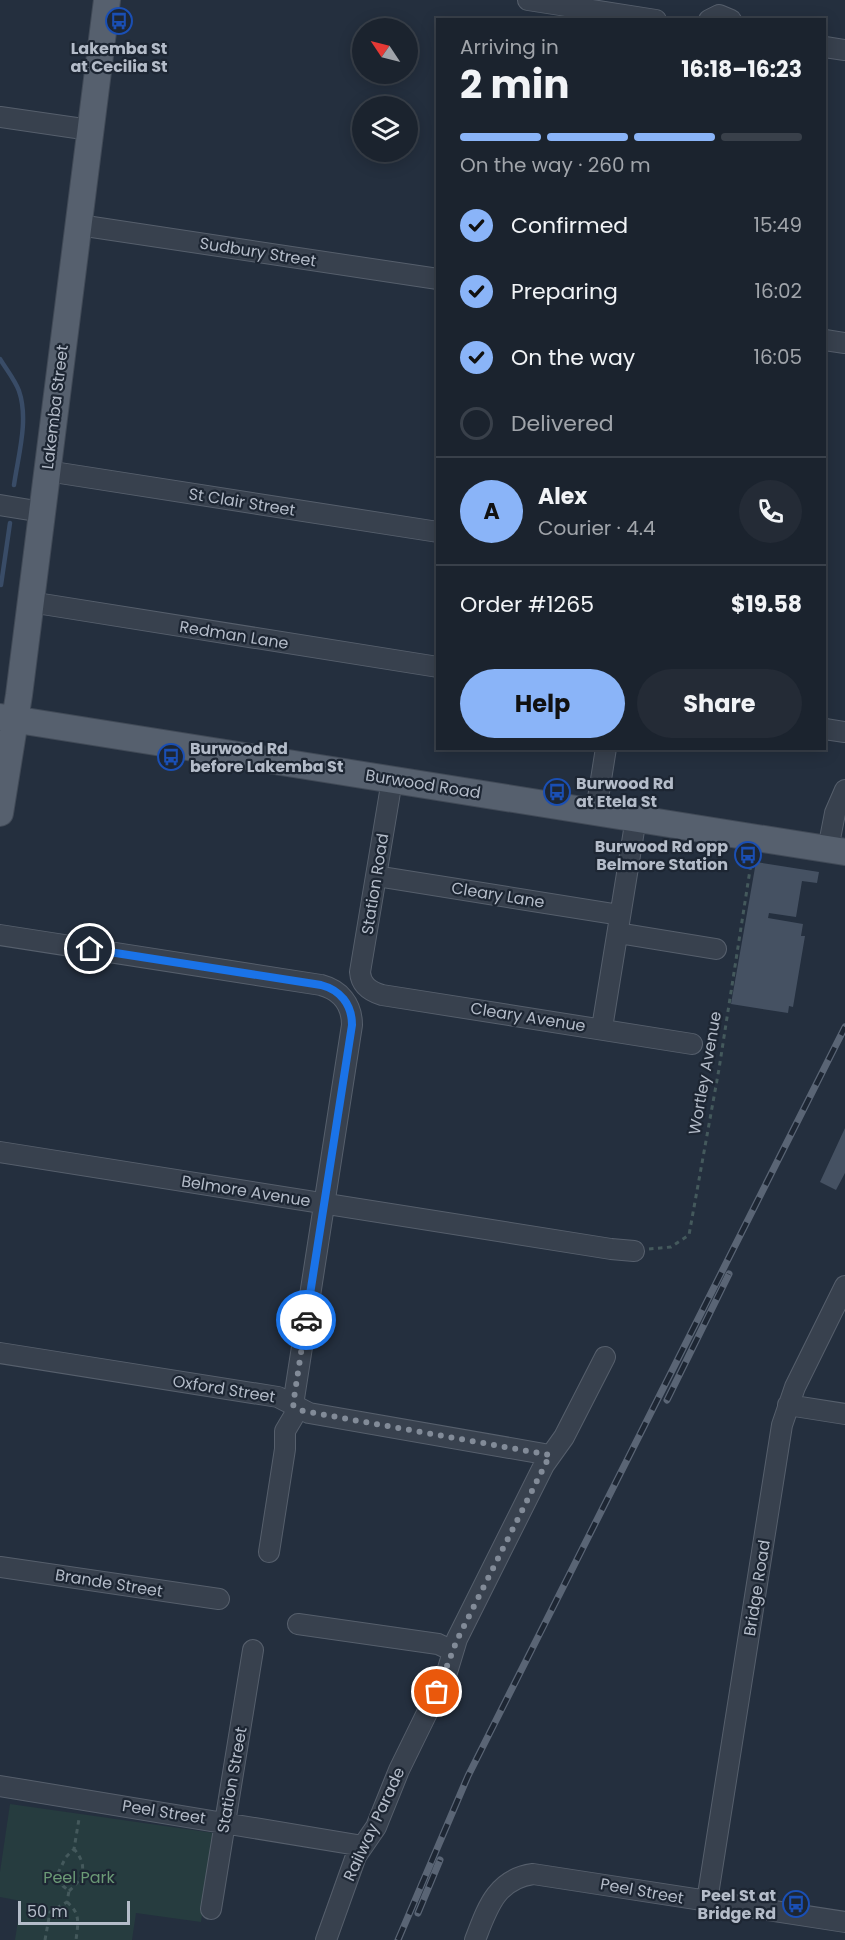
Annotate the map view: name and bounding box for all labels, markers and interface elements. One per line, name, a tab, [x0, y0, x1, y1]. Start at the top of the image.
bus stop icon: Lakemba St at Cecilia St	[104, 6, 134, 36]
north arrow	[352, 18, 418, 84]
map controls	[352, 18, 418, 162]
text: Arriving in	[460, 33, 559, 61]
place label: Lakemba St at Cecilia St	[70, 37, 168, 78]
text: 16:18–16:23	[681, 54, 802, 85]
text: 2 min	[460, 57, 570, 112]
button: layers	[352, 96, 418, 162]
text: On the way · 260 m	[460, 151, 650, 179]
icon: check	[460, 209, 493, 242]
text: Confirmed	[511, 210, 628, 241]
text: 15:49	[754, 211, 802, 239]
street label: Sudbury Street	[198, 231, 318, 273]
icon: check	[460, 275, 493, 308]
text: Preparing	[511, 276, 618, 307]
text: 16:02	[755, 277, 802, 305]
icon: check	[460, 341, 493, 374]
text: On the way	[511, 342, 635, 373]
street label: Lakemba Street	[36, 343, 74, 470]
text: 16:05	[754, 343, 802, 371]
text: Delivered	[511, 408, 614, 439]
button: phone	[739, 480, 802, 543]
text: Alex	[538, 481, 587, 512]
street label: St Clair Street	[187, 482, 297, 522]
text: A	[483, 496, 500, 527]
text: Courier · 4.4	[538, 514, 656, 542]
text: Order #1265	[460, 589, 594, 620]
text: $19.58	[731, 589, 802, 620]
street label: Redman Lane	[178, 615, 290, 655]
button: Help	[460, 669, 625, 738]
button: Share	[637, 669, 802, 738]
place label: Burwood Rd before Lakemba St	[190, 737, 343, 778]
bus stop icon: Burwood Rd before Lakemba St	[156, 742, 186, 772]
street label: Burwood Road	[364, 764, 482, 804]
place label: Burwood Rd at Etela St	[576, 772, 674, 813]
bus stop icon: Burwood Rd at Etela St	[542, 777, 572, 807]
street label: Station Road	[356, 832, 394, 936]
place label: Burwood Rd opp Belmore Station	[595, 835, 728, 876]
bus stop icon: Burwood Rd opp Belmore Station	[733, 840, 763, 870]
street label: Cleary Lane	[450, 876, 546, 914]
pin	[64, 923, 115, 974]
icon: home	[73, 932, 106, 965]
street label: Cleary Avenue	[469, 997, 587, 1037]
street label: Wortley Avenue	[683, 1009, 727, 1136]
street label: Belmore Avenue	[180, 1169, 312, 1213]
courier	[276, 1290, 336, 1350]
icon: car	[290, 1304, 323, 1337]
street label: Oxford Street	[171, 1370, 277, 1408]
street label: Bridge Road	[738, 1538, 776, 1638]
street label: Brande Street	[54, 1563, 165, 1603]
pin	[411, 1666, 462, 1717]
icon: bag	[420, 1675, 453, 1708]
street label: Station Street	[211, 1725, 253, 1835]
street label: Railway Parade	[338, 1763, 410, 1885]
street label: Peel Street	[121, 1794, 208, 1830]
park label: Peel Park	[43, 1866, 116, 1889]
street label: Peel Street	[599, 1872, 686, 1910]
place label: Peel St at Bridge Rd	[698, 1884, 776, 1925]
bus stop icon: Peel St at Bridge Rd	[781, 1889, 811, 1919]
scale bar	[18, 1898, 130, 1926]
text: 50 m	[27, 1900, 68, 1923]

